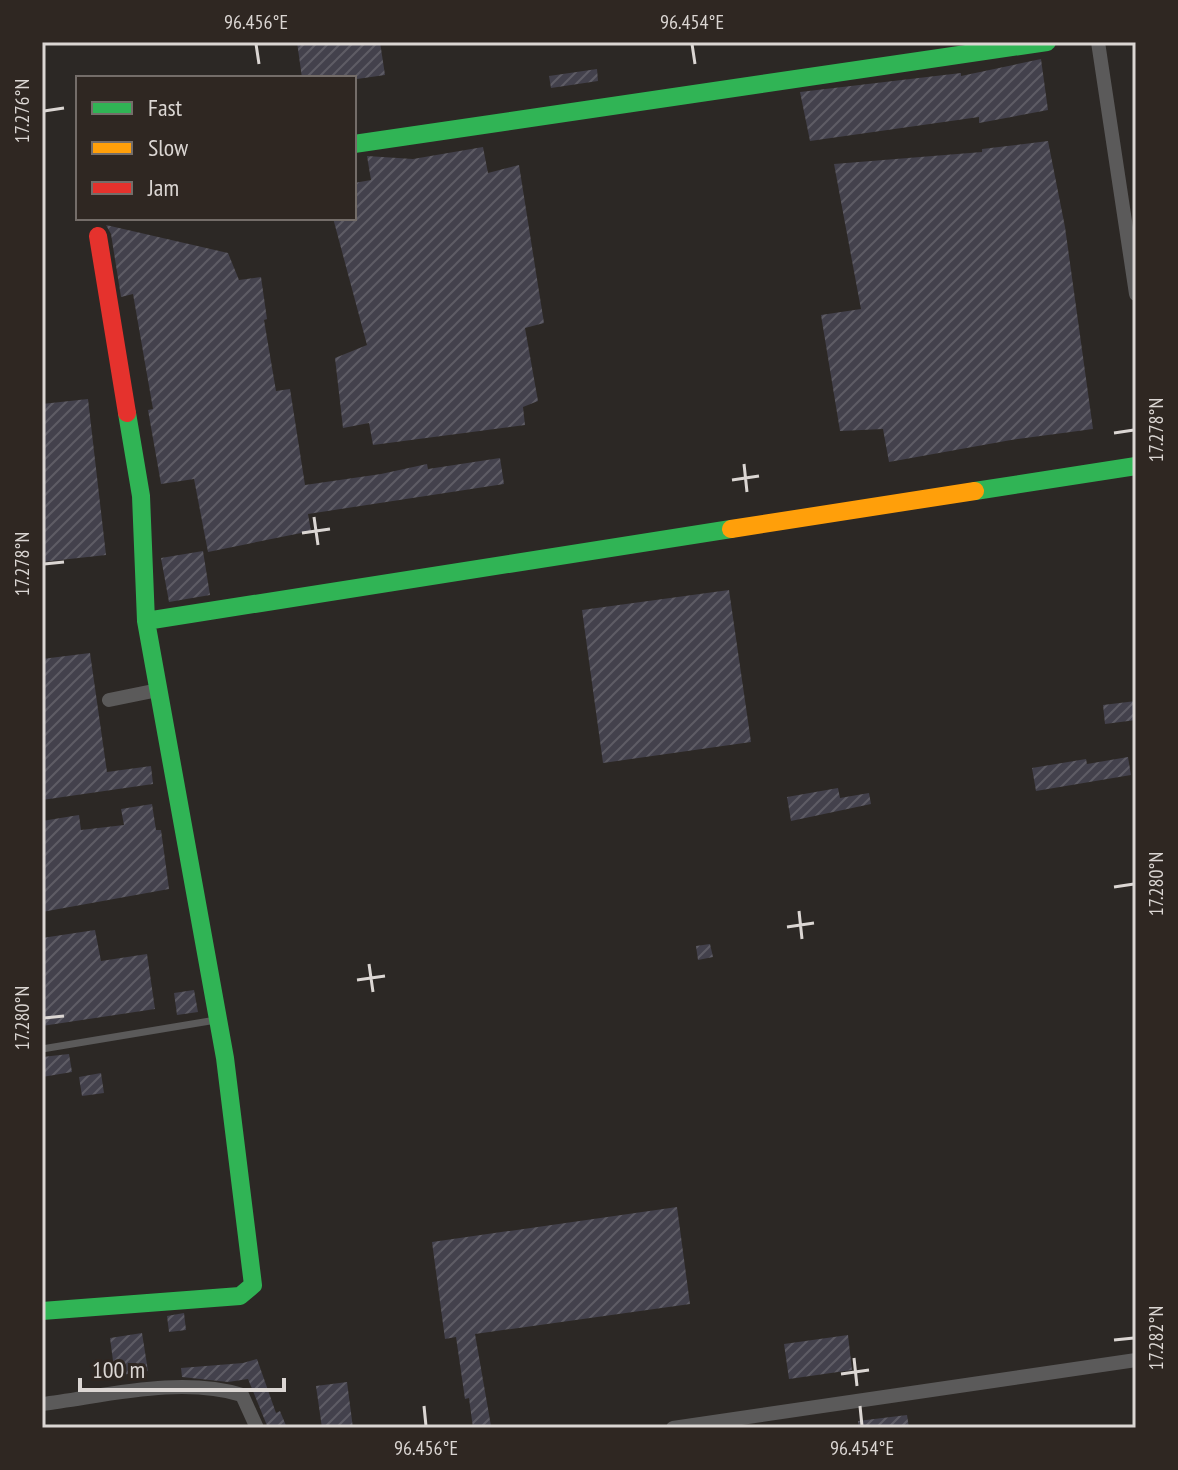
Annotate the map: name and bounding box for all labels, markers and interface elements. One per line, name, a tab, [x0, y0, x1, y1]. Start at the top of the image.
text: 96.456°E	[224, 9, 288, 35]
text: 96.454°E	[660, 9, 724, 35]
legend	[76, 76, 356, 220]
text: 17.276°N	[9, 79, 35, 143]
text: Fast	[148, 92, 183, 123]
text: Slow	[148, 132, 189, 163]
text: Jam	[147, 172, 179, 203]
text: 17.278°N	[1143, 398, 1169, 462]
text: 17.278°N	[9, 532, 35, 596]
text: 17.280°N	[1143, 852, 1169, 916]
text: 17.280°N	[9, 986, 35, 1050]
text: 17.282°N	[1143, 1306, 1169, 1370]
scale bar	[80, 1342, 284, 1392]
text: 100 m	[92, 1354, 145, 1385]
text: 96.456°E	[394, 1435, 458, 1461]
text: 96.454°E	[830, 1435, 894, 1461]

